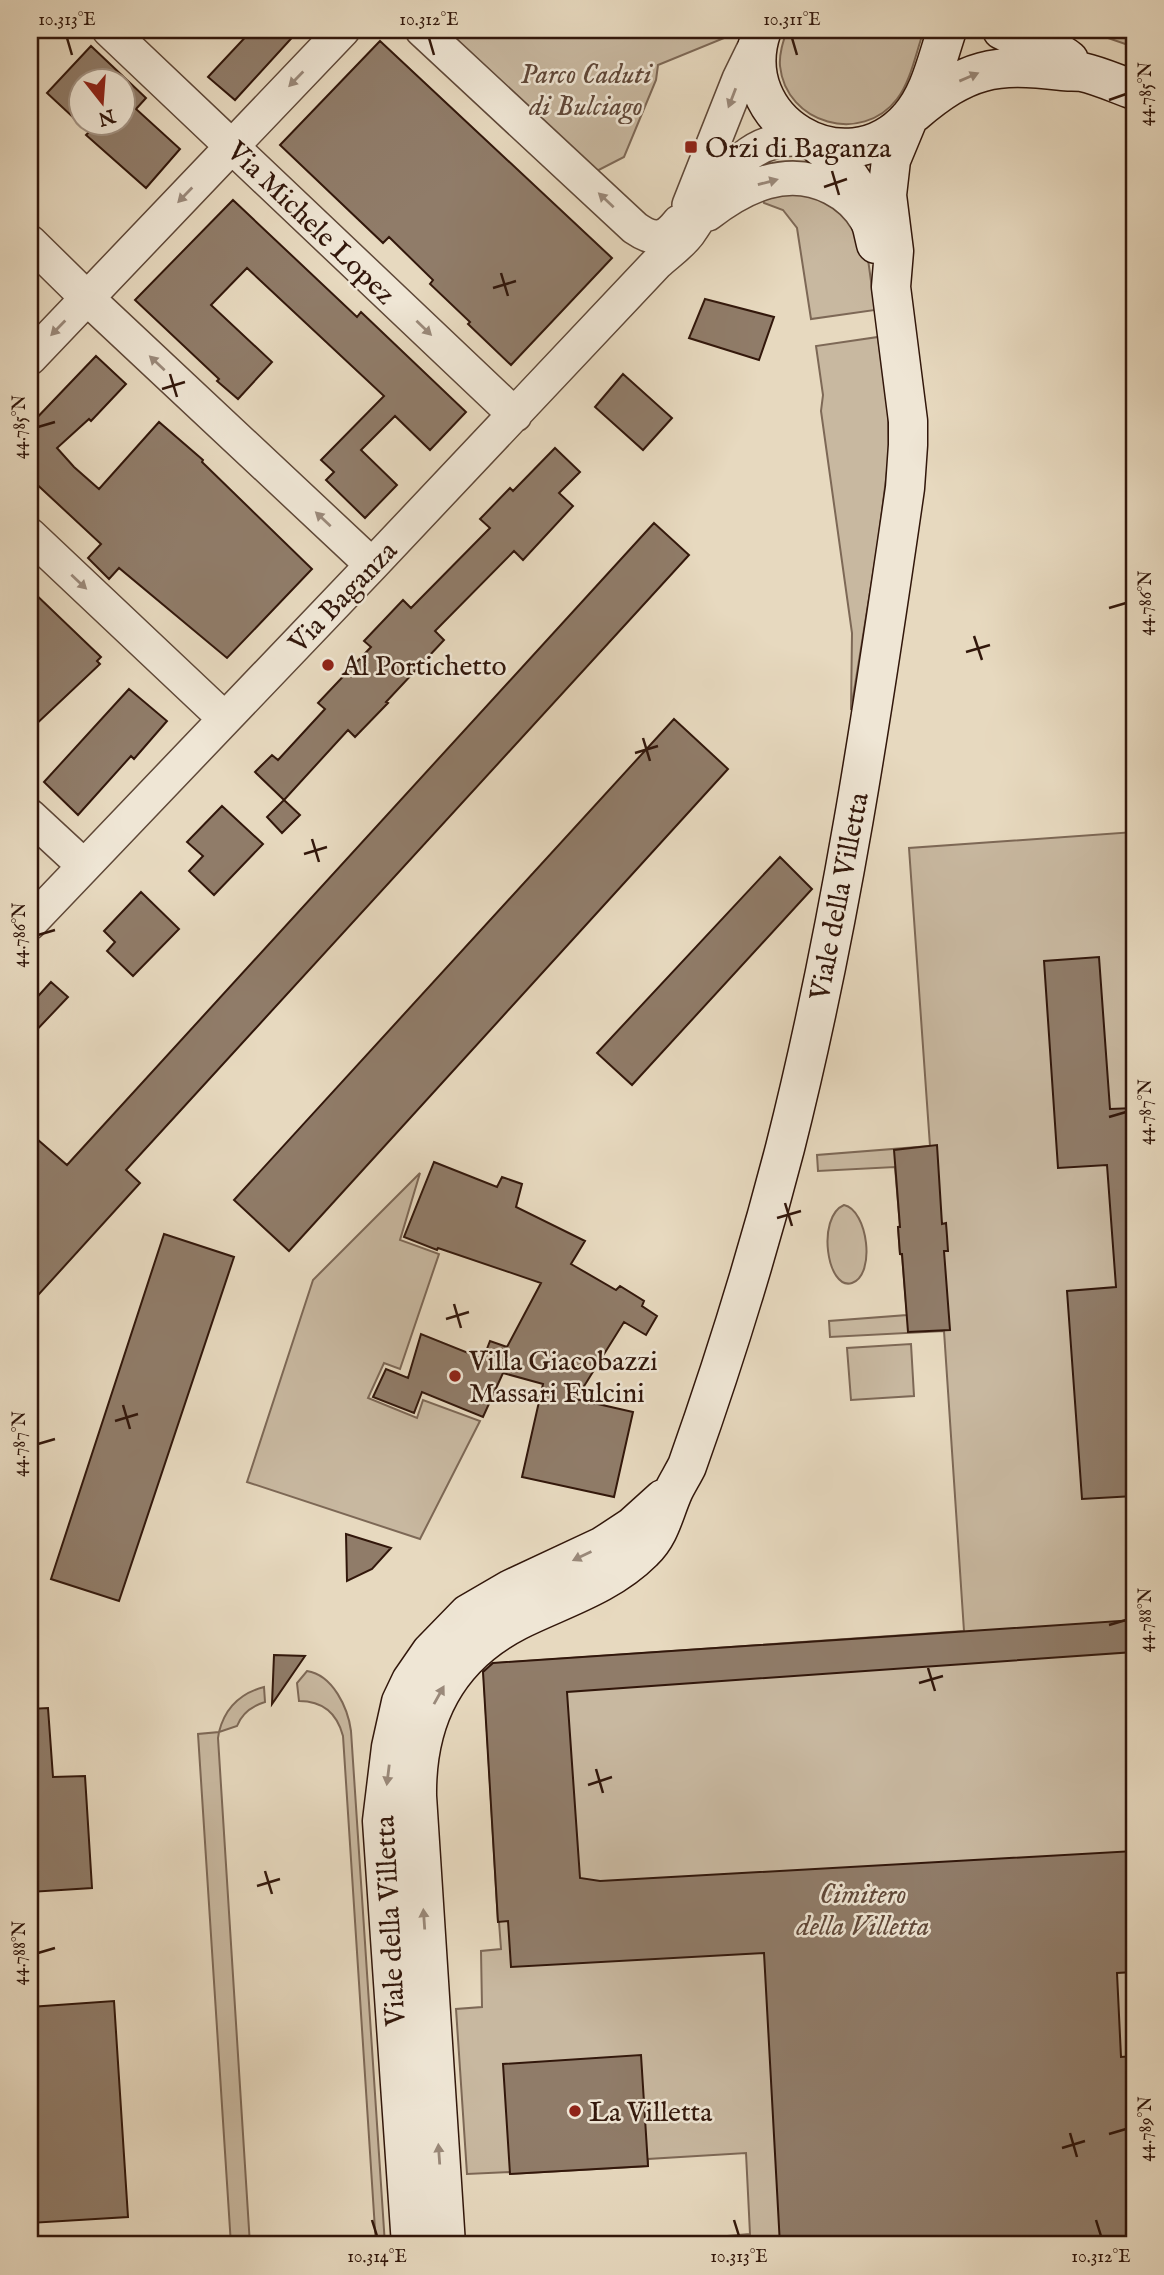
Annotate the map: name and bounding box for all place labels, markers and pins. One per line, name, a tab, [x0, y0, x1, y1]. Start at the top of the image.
place label: Orzi di Baganza	[705, 132, 892, 167]
marker: Orzi di Baganza	[683, 139, 699, 155]
place label: Al Portichetto	[341, 650, 507, 685]
marker: Al Portichetto	[320, 657, 336, 673]
place label: Villa Giacobazzi Massari Fulcini	[468, 1345, 658, 1412]
marker: Villa Giacobazzi Massari Fulcini	[447, 1368, 463, 1384]
place label: La Villetta	[589, 2096, 713, 2131]
marker: La Villetta	[567, 2103, 583, 2119]

